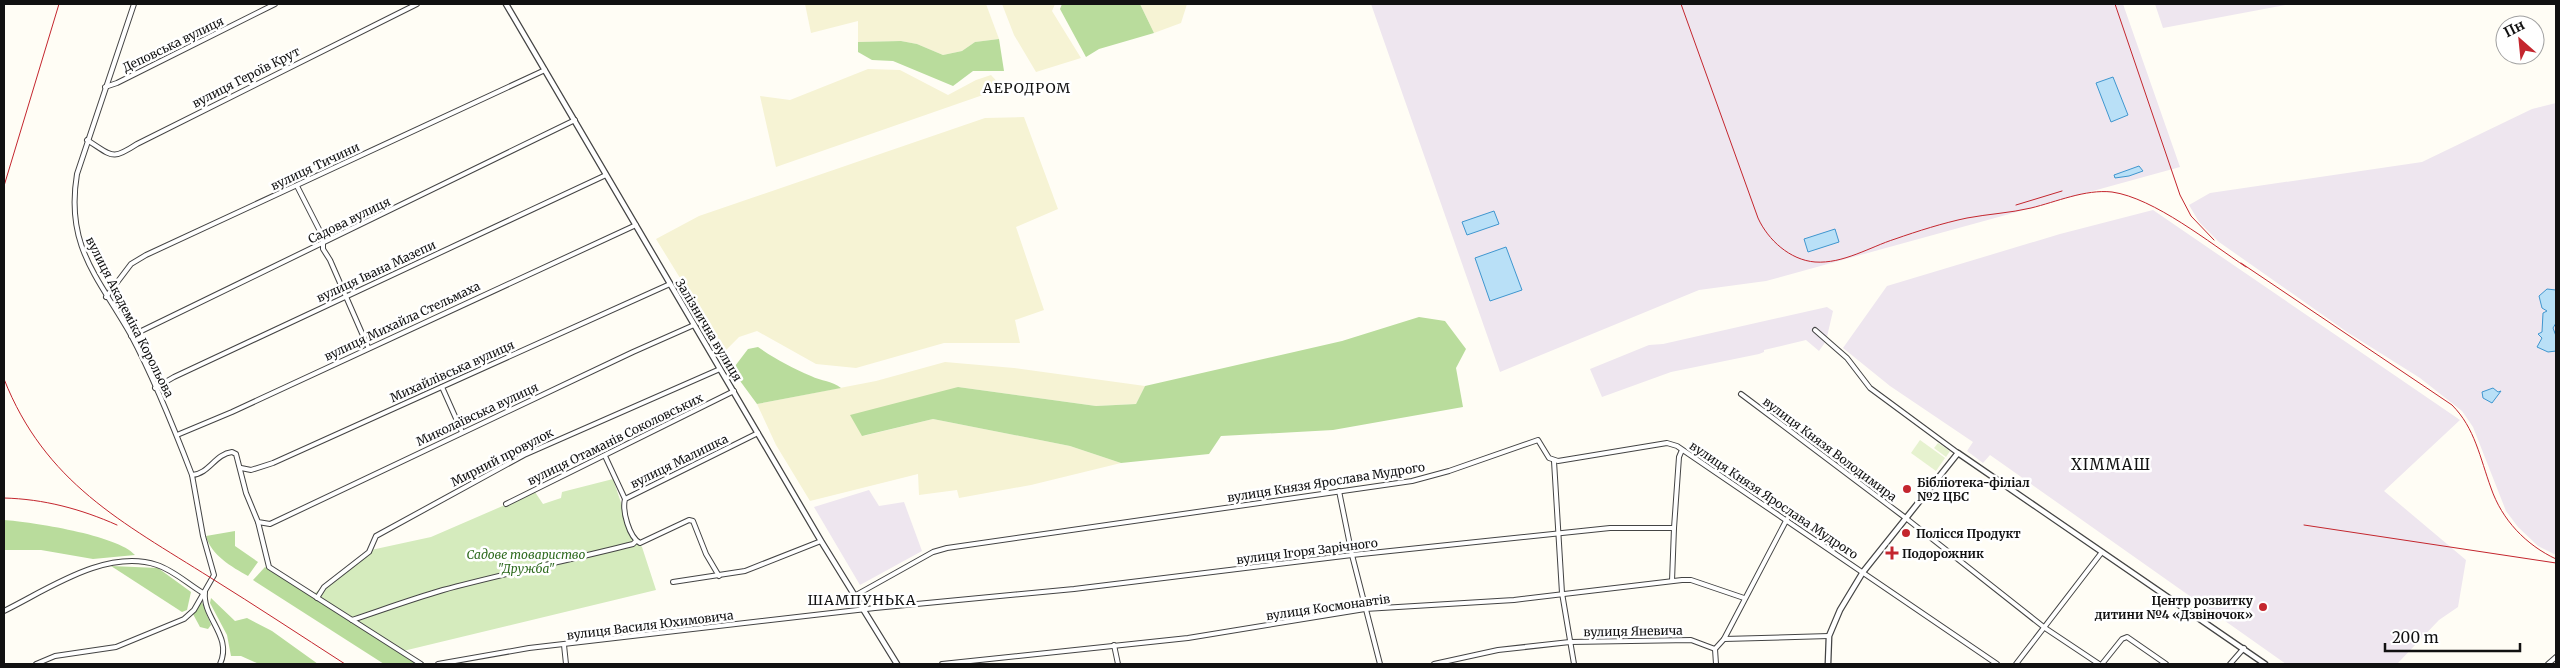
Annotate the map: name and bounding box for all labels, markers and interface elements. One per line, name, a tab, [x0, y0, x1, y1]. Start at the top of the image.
street label: Деповська вулиця	[120, 13, 226, 75]
north arrow	[2495, 15, 2545, 65]
text: Пн	[2501, 16, 2528, 41]
street label: вулиця Героїв Крут	[190, 43, 302, 111]
district label: АЕРОДРОМ	[982, 79, 1071, 97]
street label: вулиця Тичини	[268, 139, 362, 193]
street label: Садова вулиця	[305, 194, 393, 246]
street label: вулиця Академіка Корольова	[83, 234, 177, 400]
street label: вулиця Івана Мазепи	[314, 237, 438, 305]
street label: Залізнична вулиця	[672, 276, 746, 384]
street label: вулиця Михайла Стельмаха	[322, 278, 483, 364]
street label: Михайлівська вулиця	[388, 337, 516, 405]
street label: Миколаївська вулиця	[414, 379, 540, 449]
street label: вулиця Отаманів Соколовських	[525, 389, 706, 488]
street label: вулиця Князя Володимира	[1760, 394, 1900, 505]
street label: Мирний провулок	[448, 424, 556, 489]
street label: вулиця Малишка	[628, 431, 731, 491]
street label: вулиця Князя Ярослава Мудрого	[1687, 438, 1861, 562]
district label: ХІММАШ	[2071, 455, 2151, 474]
street label: вулиця Князя Ярослава Мудрого	[1226, 459, 1426, 505]
place label: Бібліотека-філіал №2 ЦБС	[1917, 475, 2030, 504]
marker: Бібліотека-філіал №2 ЦБС	[1901, 483, 1913, 495]
place label: Полісся Продукт	[1916, 526, 2021, 541]
marker: Полісся Продукт	[1900, 527, 1912, 539]
street label: вулиця Ігоря Зарічного	[1235, 535, 1379, 567]
place label: Подорожник	[1902, 546, 1984, 561]
park label: Садове товариство "Дружба"	[467, 547, 586, 576]
marker: Подорожник	[1886, 547, 1898, 559]
district label: ШАМПУНЬКА	[807, 591, 917, 609]
street label: вулиця Космонавтів	[1265, 591, 1391, 623]
place label: Центр розвитку дитини №4 «Дзвіночок»	[2094, 593, 2254, 622]
marker: Центр розвитку дитини №4 «Дзвіночок»	[2257, 601, 2269, 613]
street label: вулиця Василя Юхимовича	[566, 607, 735, 643]
scale bar	[2385, 620, 2520, 652]
street label: вулиця Яневича	[1583, 623, 1683, 639]
text: 200 m	[2392, 628, 2439, 647]

